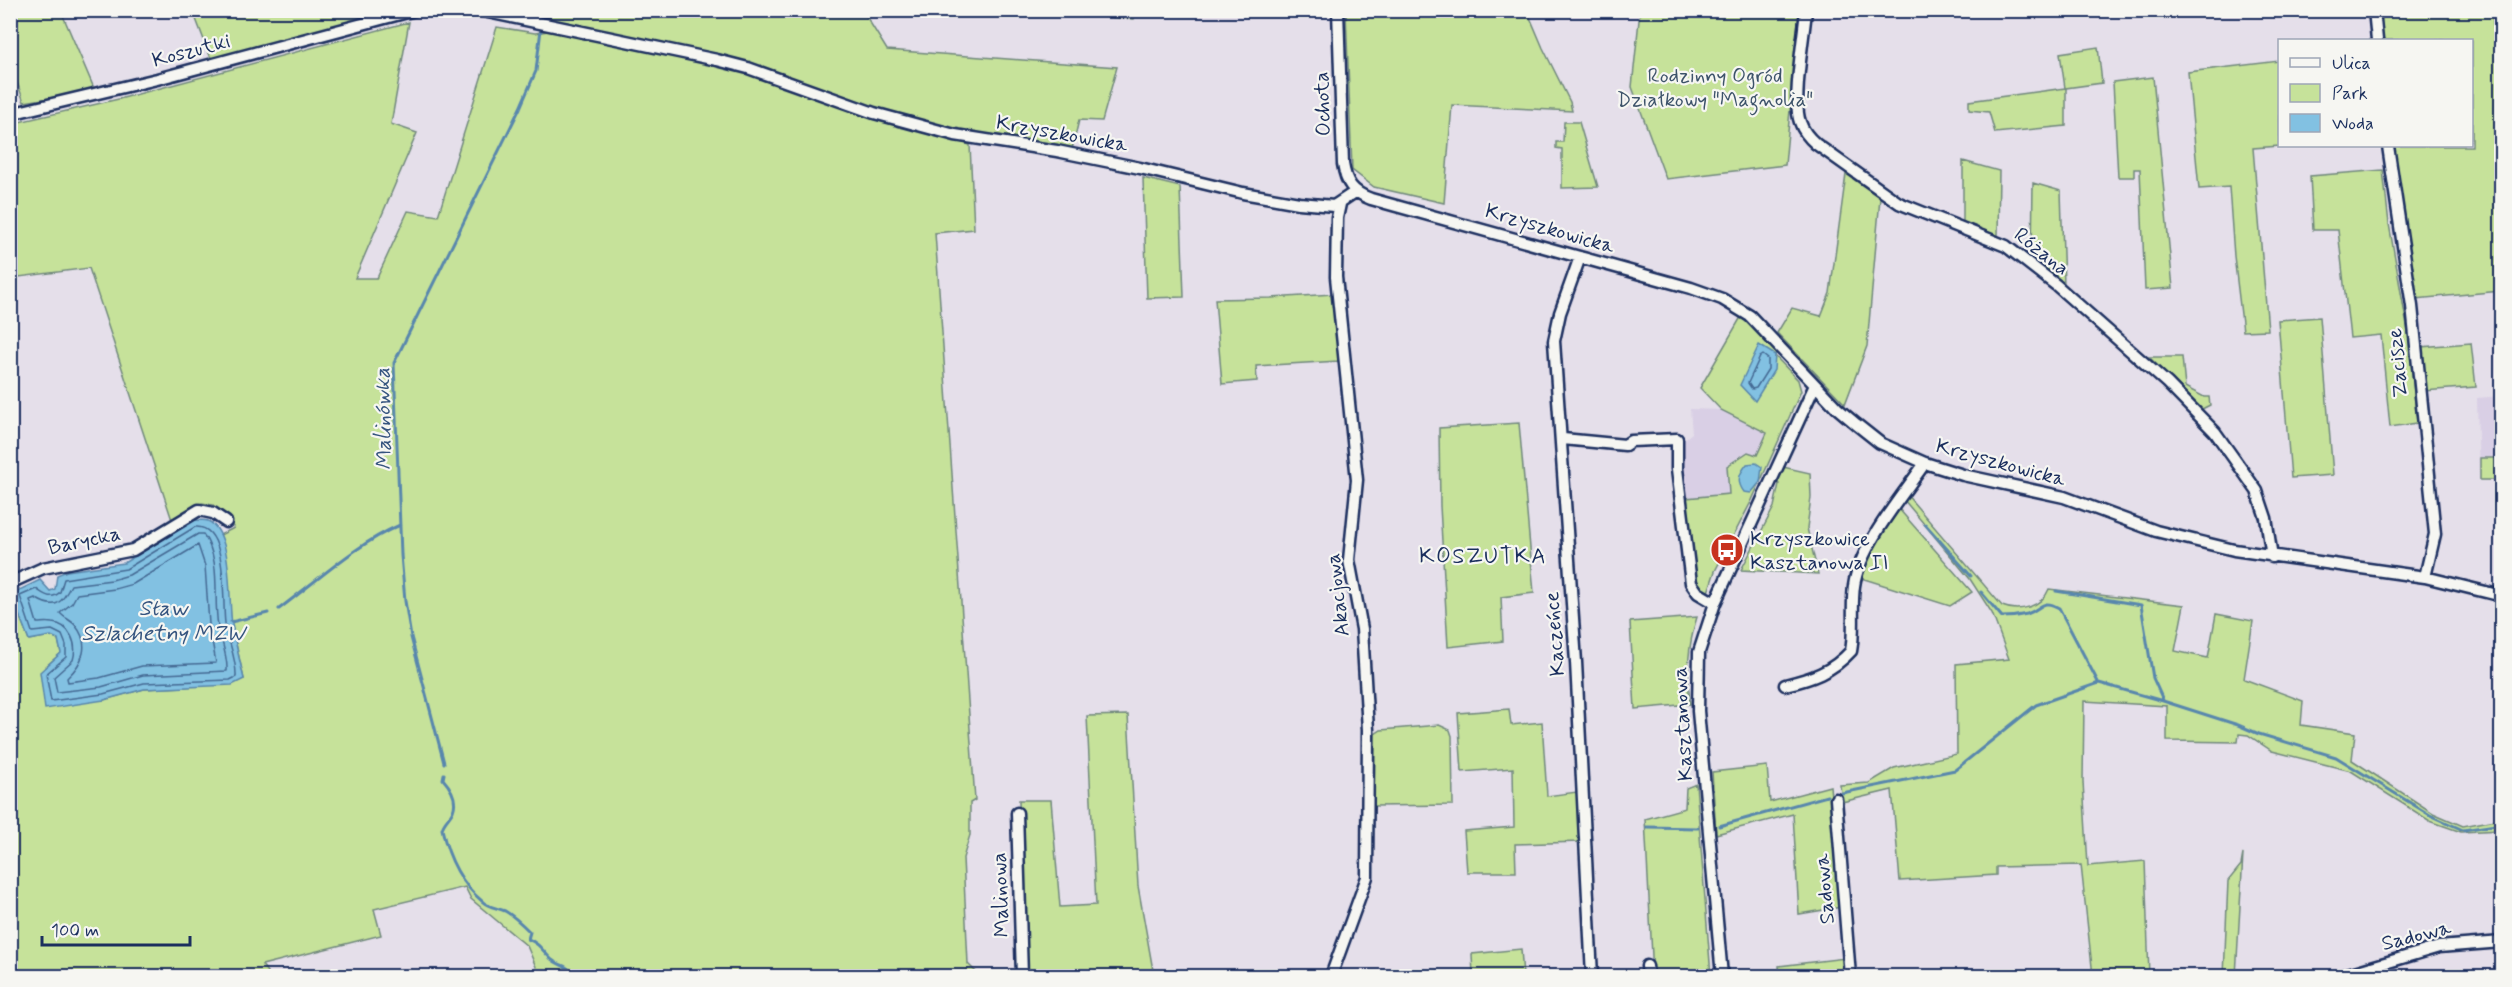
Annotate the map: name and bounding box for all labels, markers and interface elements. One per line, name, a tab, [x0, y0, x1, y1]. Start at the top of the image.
street label: Koszutki	[149, 27, 234, 75]
legend	[2278, 39, 2473, 147]
text: Ulica	[2332, 52, 2371, 76]
park label: Rodzinny Ogród Działkowy "Magnolia"	[1617, 62, 1813, 116]
street label: Ochota	[1308, 71, 1338, 137]
text: Park	[2332, 82, 2368, 106]
street label: Krzyszkowicka	[994, 109, 1130, 159]
text: Woda	[2332, 112, 2374, 136]
street label: Krzyszkowicka	[1482, 197, 1618, 261]
street label: Różana	[2008, 221, 2075, 282]
street label: Zacisze	[2381, 327, 2415, 399]
water label: Malinówka	[369, 367, 399, 471]
street label: Krzyszkowicka	[1933, 432, 2069, 494]
street label: Barycka	[45, 520, 123, 562]
place label: Krzyszkowice Kasztanowa II	[1750, 525, 1889, 577]
bus stop icon: Krzyszkowice Kasztanowa II	[1709, 532, 1745, 568]
district label: KOSZUTKA	[1419, 543, 1547, 571]
street label: Akacjowa	[1319, 552, 1357, 638]
street label: Kaczeńce	[1538, 591, 1572, 677]
water label: Staw Szlachetny MZW	[81, 595, 248, 648]
street label: Kasztanowa	[1666, 666, 1700, 782]
street label: Malinowa	[986, 852, 1016, 938]
street label: Sadowa	[1808, 852, 1842, 925]
scale bar	[42, 909, 190, 947]
street label: Sadowa	[2379, 914, 2454, 958]
text: 100 m	[51, 919, 99, 943]

